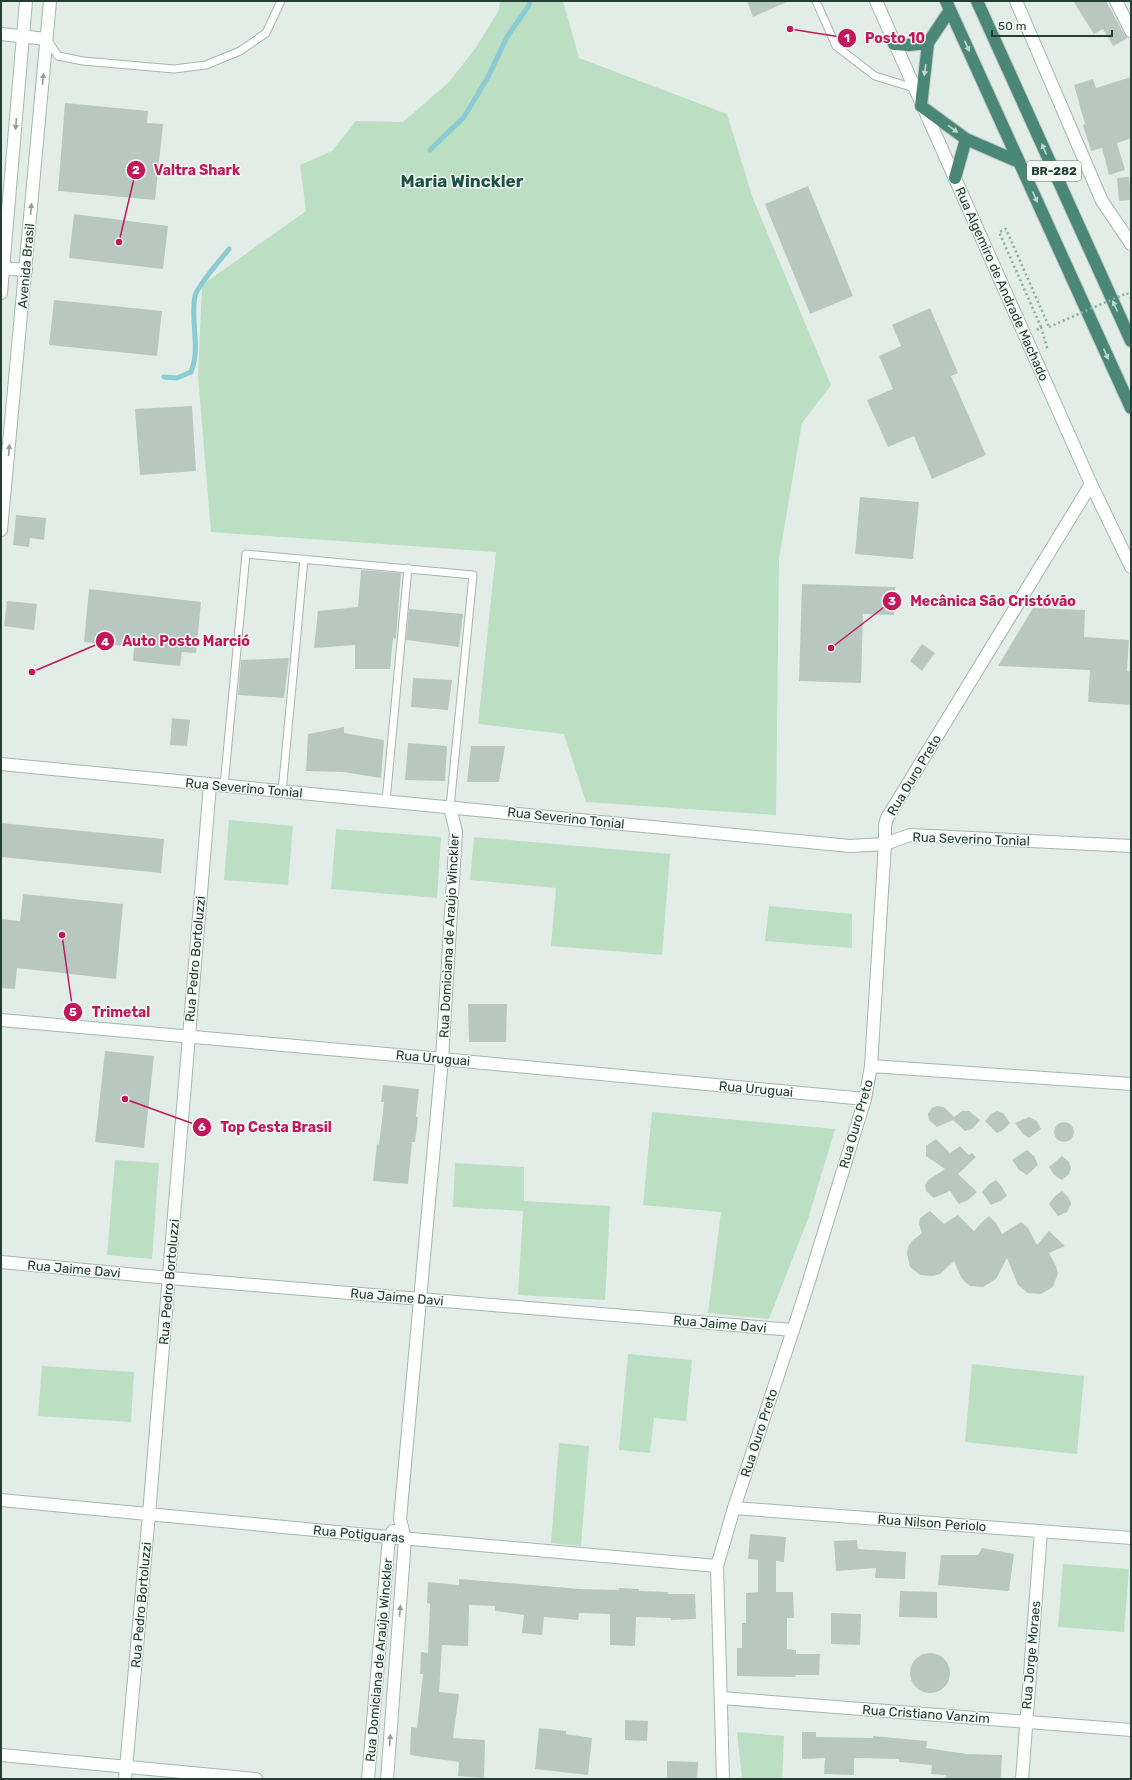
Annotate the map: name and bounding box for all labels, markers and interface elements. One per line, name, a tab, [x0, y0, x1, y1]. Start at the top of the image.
scale bar	[992, 12, 1112, 38]
text: 50 m	[998, 19, 1026, 33]
callout: Posto 10	[837, 25, 933, 51]
text: Posto 10	[865, 30, 925, 47]
text: 1	[844, 31, 850, 45]
one-way arrow	[963, 40, 970, 52]
one-way arrow	[922, 64, 928, 77]
one-way arrow	[39, 73, 46, 85]
one-way arrow	[12, 118, 19, 130]
one-way arrow	[947, 125, 958, 133]
one-way arrow	[1041, 143, 1047, 155]
callout: Valtra Shark	[126, 157, 248, 183]
road number: BR-282	[1027, 161, 1081, 181]
text: Valtra Shark	[154, 162, 241, 179]
text: 2	[132, 163, 140, 177]
district label: Maria Winckler	[401, 171, 524, 191]
street label: Rua Algemiro de Andrade Machado	[951, 185, 1052, 384]
one-way arrow	[1032, 192, 1038, 203]
one-way arrow	[28, 203, 35, 215]
street label: Avenida Brasil	[15, 223, 37, 309]
one-way arrow	[1112, 300, 1118, 311]
one-way arrow	[1103, 348, 1109, 359]
one-way arrow	[5, 444, 12, 456]
callout: Mecânica São Cristóvão	[882, 588, 1084, 614]
text: Mecânica São Cristóvão	[910, 593, 1076, 610]
text: 3	[888, 594, 896, 608]
callout: Auto Posto Marció	[95, 628, 258, 654]
text: Auto Posto Marció	[122, 633, 250, 650]
text: 4	[101, 635, 109, 649]
street label: Rua Ouro Preto	[884, 732, 944, 818]
street label: Rua Severino Tonial	[185, 775, 303, 801]
street label: Rua Severino Tonial	[507, 804, 625, 832]
street label: Rua Severino Tonial	[912, 829, 1030, 849]
street label: Rua Domiciana de Araújo Winckler	[436, 833, 462, 1038]
street label: Rua Pedro Bortoluzzi	[182, 895, 208, 1023]
callout: Trimetal	[63, 999, 158, 1025]
text: Trimetal	[92, 1004, 150, 1021]
text: 5	[69, 1005, 77, 1019]
street label: Rua Uruguai	[395, 1047, 471, 1070]
street label: Rua Uruguai	[718, 1078, 794, 1101]
street label: Rua Ouro Preto	[836, 1078, 876, 1170]
callout: Top Cesta Brasil	[192, 1114, 339, 1140]
text: Top Cesta Brasil	[220, 1119, 332, 1136]
text: 6	[198, 1120, 206, 1134]
street label: Rua Pedro Bortoluzzi	[156, 1218, 182, 1346]
street label: Rua Jaime Davi	[27, 1257, 121, 1281]
street label: Rua Jaime Davi	[350, 1285, 444, 1309]
street label: Rua Jaime Davi	[673, 1312, 767, 1336]
street label: Rua Ouro Preto	[738, 1387, 780, 1479]
street label: Rua Nilson Periolo	[877, 1512, 987, 1534]
street label: Rua Potiguaras	[312, 1523, 406, 1547]
street label: Rua Pedro Bortoluzzi	[128, 1541, 154, 1669]
street label: Rua Domiciana de Araújo Winckler	[363, 1557, 395, 1762]
street label: Rua Jorge Moraes	[1019, 1600, 1044, 1710]
one-way arrow	[397, 1605, 404, 1617]
street label: Rua Cristiano Vanzim	[862, 1702, 990, 1726]
one-way arrow	[387, 1734, 394, 1746]

